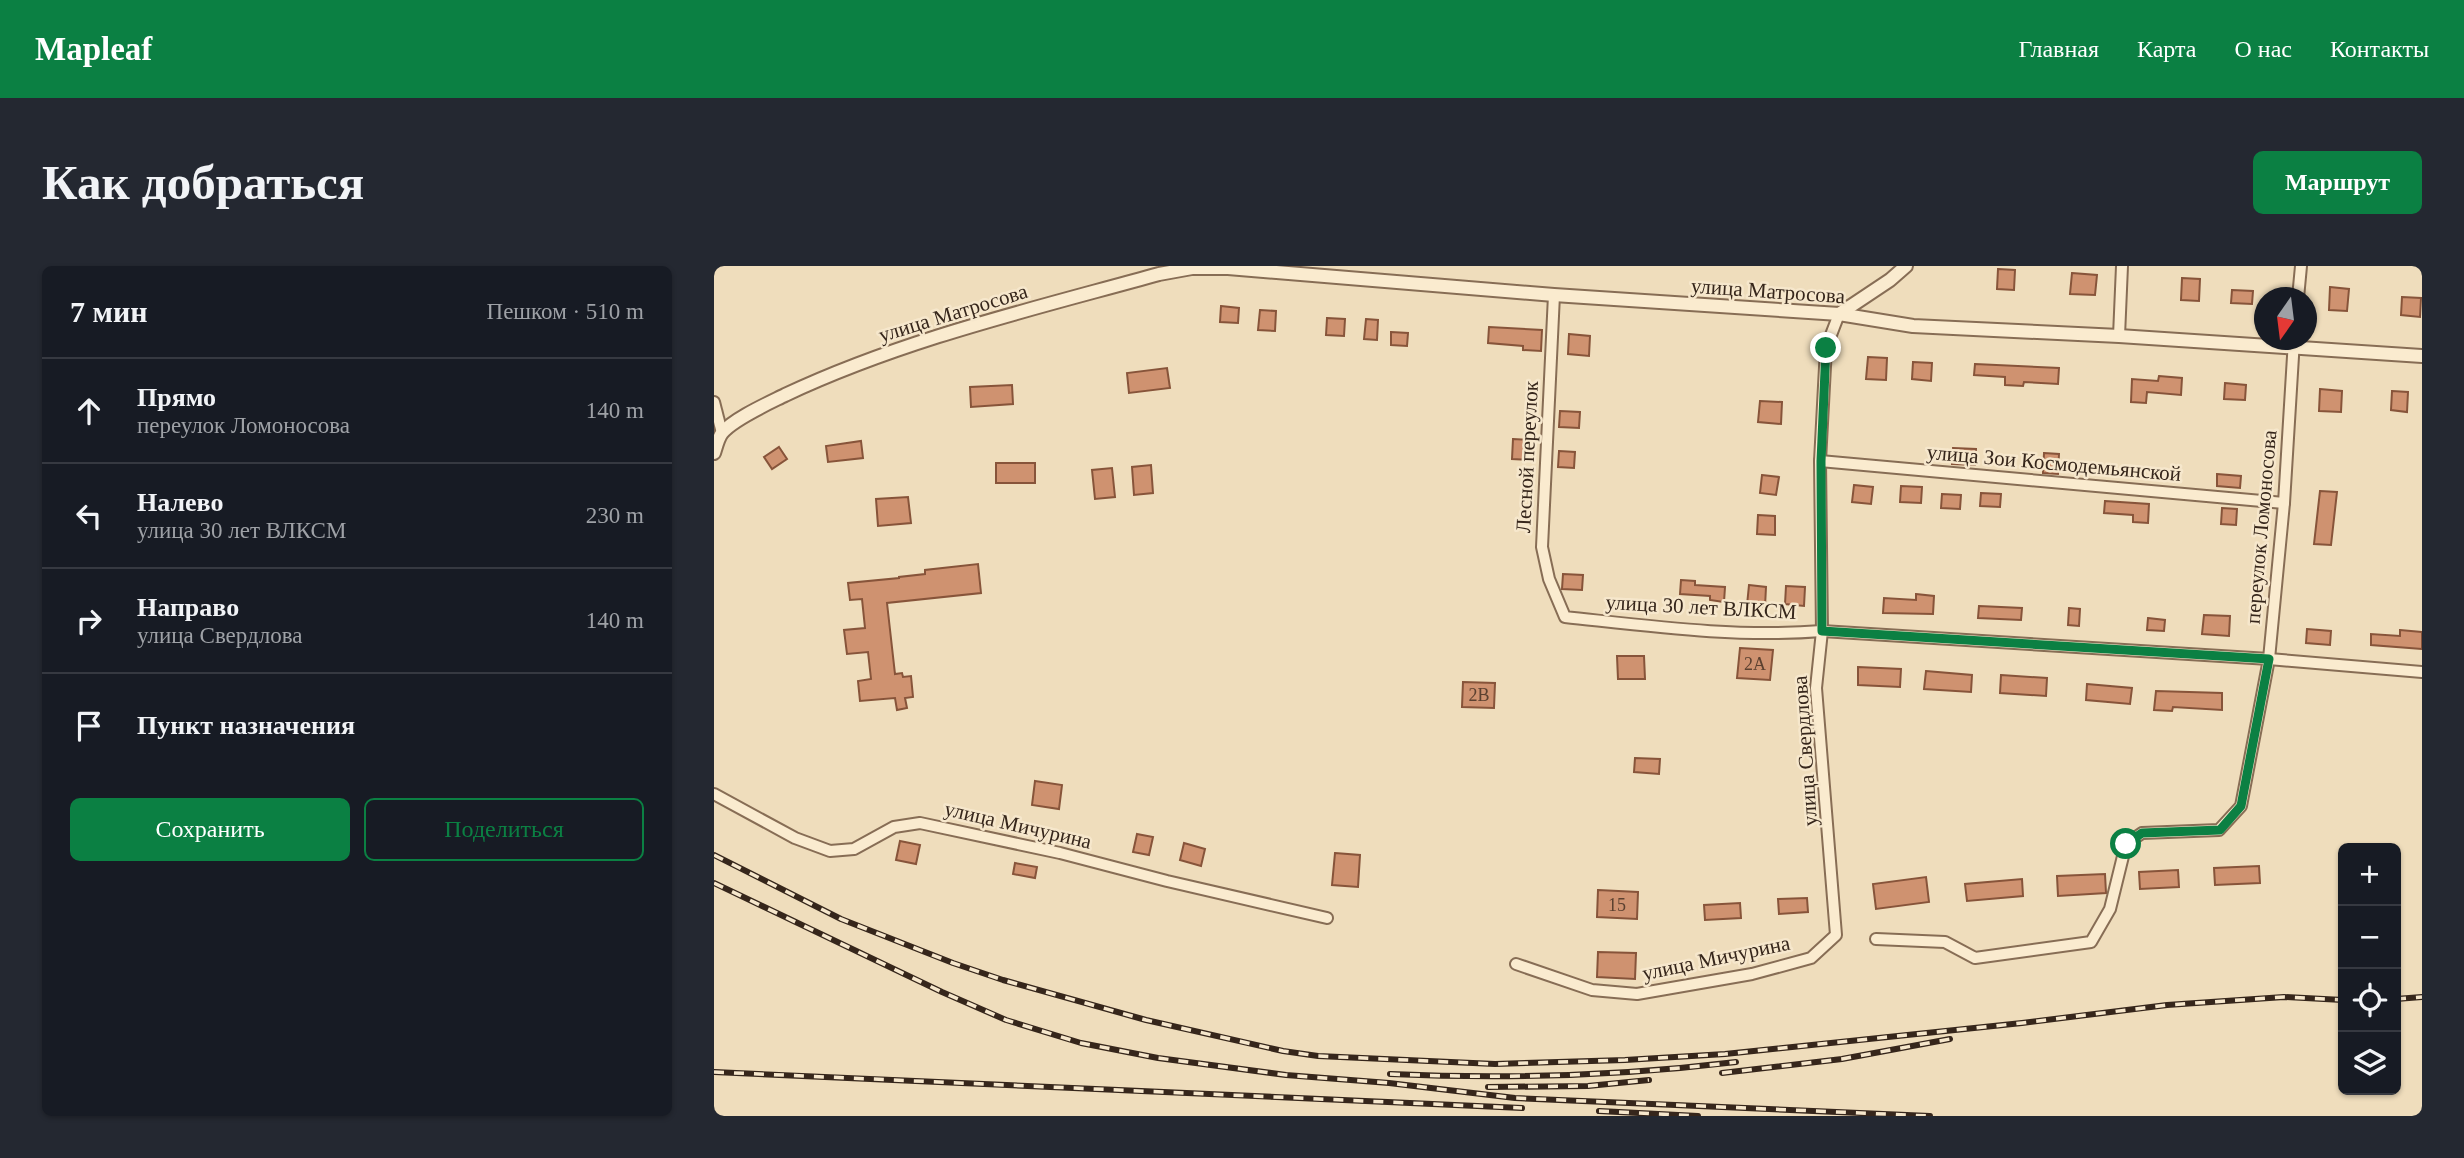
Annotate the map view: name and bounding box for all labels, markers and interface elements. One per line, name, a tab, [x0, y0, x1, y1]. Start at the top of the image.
text: Mapleaf	[35, 31, 152, 67]
text: Главная	[2018, 36, 2099, 62]
text: Карта	[2137, 36, 2196, 62]
text: О нас	[2234, 36, 2292, 62]
text: Контакты	[2330, 36, 2429, 62]
button: Маршрут	[2253, 151, 2422, 214]
text: Как добраться	[42, 155, 364, 210]
street label: улица Матросова	[1690, 274, 1846, 308]
street label: улица Матросова	[876, 279, 1031, 347]
north arrow	[2254, 287, 2317, 350]
text: 7 мин	[70, 295, 148, 328]
text: Пешком · 510 m	[487, 299, 644, 324]
route end	[1810, 332, 1841, 363]
street label: Лесной переулок	[1511, 380, 1543, 534]
text: Прямо	[137, 383, 216, 412]
icon: ahead	[70, 392, 108, 430]
text: 140 m	[586, 398, 644, 423]
text: переулок Ломоносова	[137, 413, 350, 438]
street label: переулок Ломоносова	[2241, 428, 2281, 625]
street label: улица Зои Космодемьянской	[1926, 440, 2182, 486]
text: Налево	[137, 488, 223, 517]
icon: left	[70, 497, 108, 535]
text: 230 m	[586, 503, 644, 528]
text: улица 30 лет ВЛКСМ	[137, 518, 346, 543]
street label: улица 30 лет ВЛКСМ	[1605, 590, 1797, 624]
text: Направо	[137, 593, 239, 622]
icon: right	[70, 602, 108, 640]
text: 140 m	[586, 608, 644, 633]
text: улица Свердлова	[137, 623, 302, 648]
house number: 2А	[1744, 654, 1766, 674]
street label: улица Свердлова	[1788, 674, 1822, 827]
house number: 2В	[1468, 685, 1490, 705]
icon: arrive	[70, 707, 108, 745]
text: Пункт назначения	[137, 711, 355, 740]
street label: улица Мичурина	[942, 796, 1095, 854]
button: Сохранить	[70, 798, 350, 861]
button: Поделиться	[364, 798, 644, 861]
route start	[2110, 828, 2141, 859]
map controls	[2338, 843, 2401, 1095]
button: +	[2338, 843, 2401, 906]
house number: 15	[1608, 895, 1626, 915]
button: −	[2338, 906, 2401, 969]
street label: улица Мичурина	[1640, 930, 1793, 985]
button: locate	[2338, 969, 2401, 1032]
button: layers	[2338, 1032, 2401, 1095]

